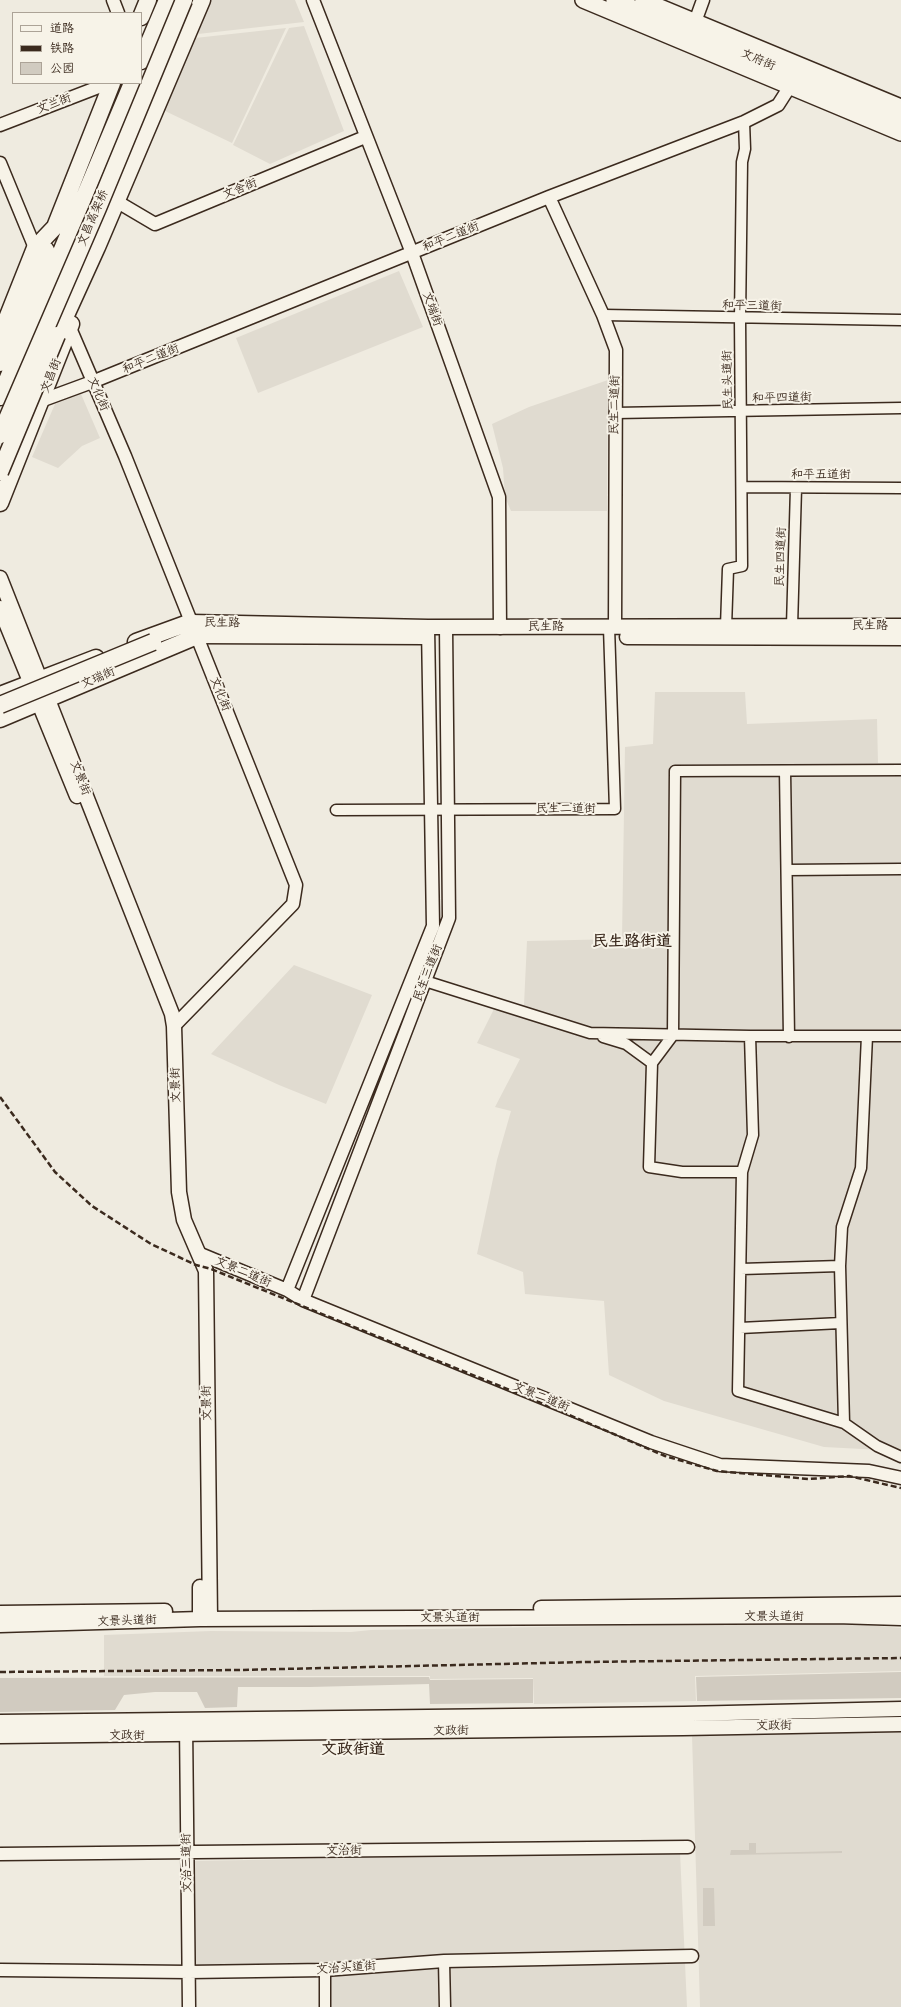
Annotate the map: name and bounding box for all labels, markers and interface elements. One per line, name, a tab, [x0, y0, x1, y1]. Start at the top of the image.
legend	[12, 12, 142, 84]
text: 道路	[50, 20, 74, 36]
text: 铁路	[50, 40, 74, 56]
street label: 文府街	[739, 46, 777, 74]
text: 公园	[50, 60, 74, 76]
street label: 文兰街	[35, 91, 73, 117]
street label: 文舍街	[221, 176, 259, 202]
street label: 文昌高架桥	[75, 188, 111, 248]
street label: 和平二道街	[420, 219, 482, 255]
street label: 文端街	[419, 290, 445, 328]
street label: 和平三道街	[722, 298, 782, 314]
street label: 和平二道街	[120, 341, 182, 377]
street label: 民生头道街	[720, 350, 736, 410]
street label: 文昌街	[38, 357, 64, 395]
street label: 文化街	[84, 375, 112, 413]
street label: 民生二道街	[607, 375, 623, 435]
street label: 和平四道街	[752, 390, 812, 406]
street label: 和平五道街	[791, 468, 851, 482]
street label: 民生四道街	[773, 527, 789, 587]
street label: 民生路	[204, 615, 240, 631]
street label: 民生路	[852, 619, 888, 633]
street label: 民生路	[528, 620, 564, 634]
street label: 文瑞街	[79, 664, 117, 692]
street label: 文化街	[207, 675, 233, 713]
street label: 文景街	[67, 759, 93, 797]
street label: 民生二道街	[536, 802, 596, 816]
district label: 民生路街道	[592, 932, 672, 952]
street label: 民生三道街	[411, 942, 445, 1004]
street label: 文景街	[168, 1067, 184, 1103]
street label: 文景二道街	[213, 1254, 273, 1290]
street label: 文景二道街	[510, 1379, 572, 1415]
street label: 文景街	[199, 1385, 215, 1421]
street label: 文景头道街	[744, 1610, 804, 1624]
street label: 文景头道街	[420, 1611, 480, 1625]
street label: 文景头道街	[97, 1613, 157, 1629]
street label: 文政街	[756, 1718, 792, 1734]
street label: 文政街	[433, 1723, 469, 1739]
street label: 文政街	[109, 1729, 145, 1743]
district label: 文政街道	[321, 1740, 385, 1760]
street label: 文治三道街	[179, 1833, 195, 1893]
street label: 文治街	[326, 1843, 362, 1859]
street label: 文治头道街	[316, 1959, 376, 1977]

